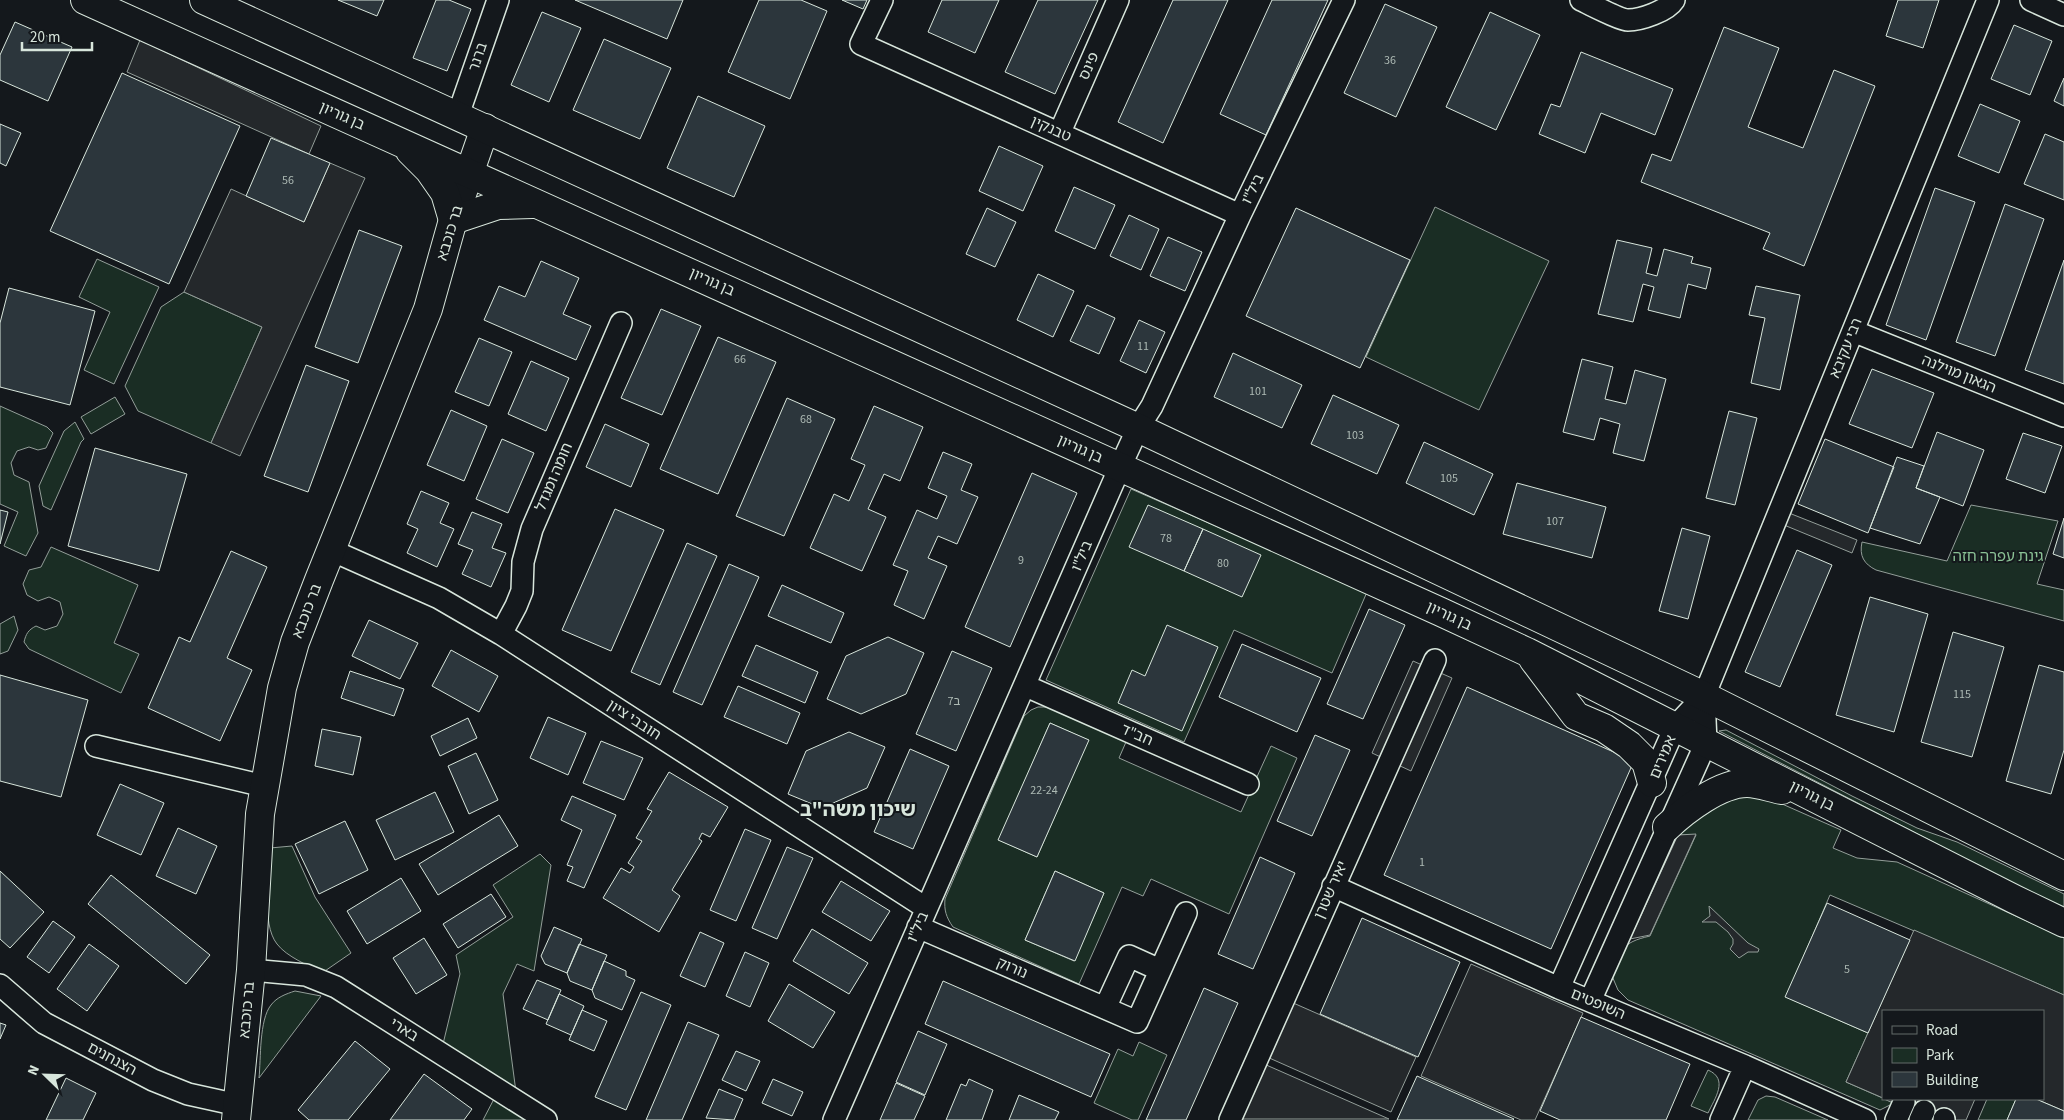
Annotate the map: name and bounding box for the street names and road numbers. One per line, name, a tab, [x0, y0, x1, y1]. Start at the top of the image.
street label: ברנר	[463, 39, 493, 74]
street label: פינס	[1074, 49, 1104, 83]
street label: בן גוריון	[316, 97, 369, 136]
street label: טבנקין	[1027, 111, 1075, 147]
street label: ביל"ו	[1237, 170, 1270, 208]
street label: בר כוכבא	[432, 202, 469, 263]
street label: בן גוריון	[686, 263, 739, 302]
street label: רבי עקיבא	[1824, 315, 1868, 381]
street label: הגאון מוילנה	[1919, 350, 1999, 398]
street label: בן גוריון	[1054, 430, 1107, 469]
street label: חומה ומגדל	[530, 439, 578, 515]
street label: ביל"ו	[1066, 537, 1098, 575]
street label: בר כוכבא	[287, 580, 327, 641]
street label: בן גוריון	[1423, 596, 1476, 636]
street label: חובבי ציון	[603, 695, 665, 745]
street label: חב"ד	[1118, 719, 1156, 751]
street label: אמירים	[1644, 732, 1682, 782]
street label: בן גוריון	[1786, 776, 1839, 816]
street label: יאיר שטרן	[1309, 858, 1353, 922]
street label: ביל"ו	[902, 908, 934, 946]
street label: נורוק	[993, 952, 1031, 984]
street label: בר כוכבא	[234, 980, 260, 1039]
street label: השופטים	[1568, 983, 1628, 1025]
street label: בארי	[386, 1013, 423, 1047]
street label: הצנחנים	[84, 1037, 140, 1081]

